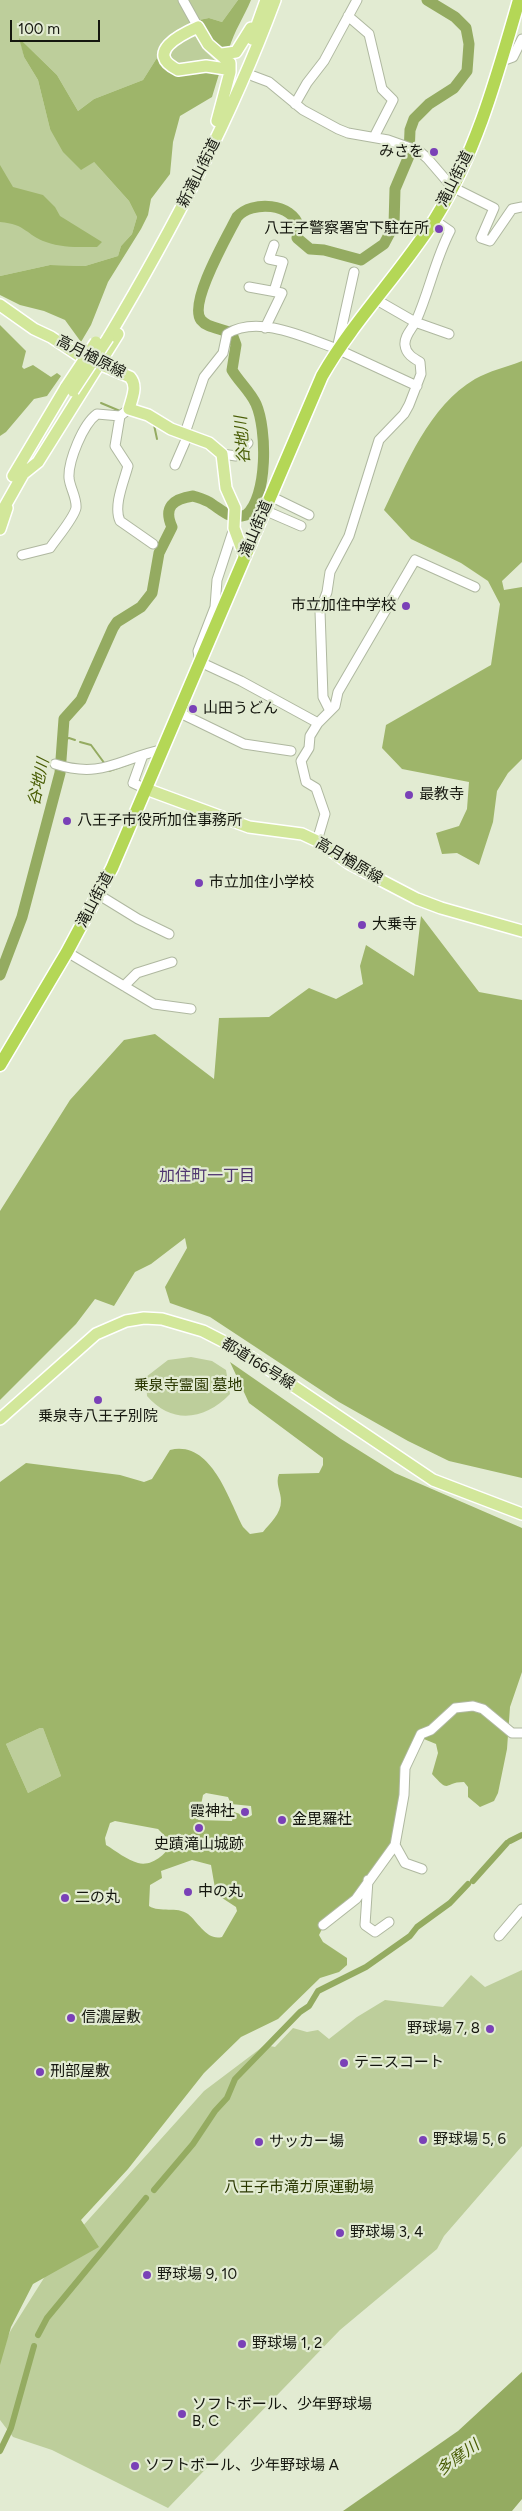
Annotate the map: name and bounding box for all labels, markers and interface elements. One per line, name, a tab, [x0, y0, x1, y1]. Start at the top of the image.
scale bar	[12, 10, 102, 42]
text: 100 m	[18, 20, 60, 38]
street label: 新滝山街道	[174, 136, 224, 210]
place label: みさを	[379, 143, 424, 161]
marker: みさを	[428, 146, 440, 158]
street label: 滝山街道	[433, 148, 477, 210]
place label: 八王子警察署宮下駐在所	[264, 220, 429, 238]
marker: 八王子警察署宮下駐在所	[433, 223, 445, 235]
street label: 高月楢原線	[54, 332, 128, 382]
water label: 谷地川	[232, 415, 254, 465]
street label: 滝山街道	[236, 498, 276, 560]
place label: 市立加住中学校	[291, 597, 396, 615]
marker: 市立加住中学校	[400, 600, 412, 612]
place label: 山田うどん	[203, 700, 278, 718]
marker: 山田うどん	[187, 703, 199, 715]
water label: 谷地川	[25, 757, 53, 807]
place label: 最教寺	[419, 786, 464, 804]
marker: 最教寺	[403, 789, 415, 801]
place label: 八王子市役所加住事務所	[77, 812, 242, 830]
marker: 八王子市役所加住事務所	[61, 815, 73, 827]
street label: 高月楢原線	[312, 834, 386, 888]
street label: 滝山街道	[73, 869, 117, 931]
place label: 市立加住小学校	[209, 874, 314, 892]
marker: 市立加住小学校	[193, 877, 205, 889]
place label: 大乗寺	[372, 916, 417, 934]
marker: 大乗寺	[356, 919, 368, 931]
district label: 加住町一丁目	[159, 1166, 255, 1186]
street label: 都道166号線	[218, 1334, 298, 1394]
park label: 乗泉寺霊園 墓地	[134, 1377, 242, 1395]
marker: 乗泉寺八王子別院	[92, 1394, 104, 1406]
place label: 乗泉寺八王子別院	[38, 1408, 158, 1426]
place label: 霞神社	[190, 1803, 235, 1821]
marker: 霞神社	[239, 1806, 251, 1818]
place label: 金毘羅社	[292, 1811, 352, 1829]
marker: 金毘羅社	[276, 1814, 288, 1826]
marker: 史蹟滝山城跡	[193, 1822, 205, 1834]
place label: 史蹟滝山城跡	[154, 1836, 244, 1854]
place label: 中の丸	[198, 1883, 243, 1901]
marker: 中の丸	[182, 1886, 194, 1898]
place label: 二の丸	[75, 1889, 120, 1907]
marker: 二の丸	[59, 1892, 71, 1904]
place label: 信濃屋敷	[81, 2009, 141, 2027]
marker: 信濃屋敷	[65, 2012, 77, 2024]
place label: 野球場 7, 8	[407, 2020, 480, 2038]
marker: 野球場 7, 8	[484, 2023, 496, 2035]
place label: テニスコート	[354, 2054, 444, 2072]
marker: テニスコート	[338, 2057, 350, 2069]
place label: 刑部屋敷	[50, 2063, 110, 2081]
marker: 刑部屋敷	[34, 2066, 46, 2078]
place label: 野球場 5, 6	[433, 2131, 506, 2149]
place label: サッカー場	[269, 2133, 344, 2151]
marker: 野球場 5, 6	[417, 2134, 429, 2146]
marker: サッカー場	[253, 2136, 265, 2148]
park label: 八王子市滝ガ原運動場	[224, 2179, 374, 2197]
place label: 野球場 3, 4	[350, 2224, 423, 2242]
marker: 野球場 3, 4	[334, 2227, 346, 2239]
place label: 野球場 9, 10	[157, 2266, 237, 2284]
marker: 野球場 9, 10	[141, 2269, 153, 2281]
place label: 野球場 1, 2	[252, 2335, 322, 2353]
marker: 野球場 1, 2	[236, 2338, 248, 2350]
place label: ソフトボール、少年野球場 B, C	[192, 2396, 372, 2431]
marker: ソフトボール、少年野球場 B, C	[176, 2408, 188, 2420]
water label: 多摩川	[433, 2436, 483, 2480]
place label: ソフトボール、少年野球場 A	[145, 2457, 339, 2475]
marker: ソフトボール、少年野球場 A	[129, 2460, 141, 2472]

